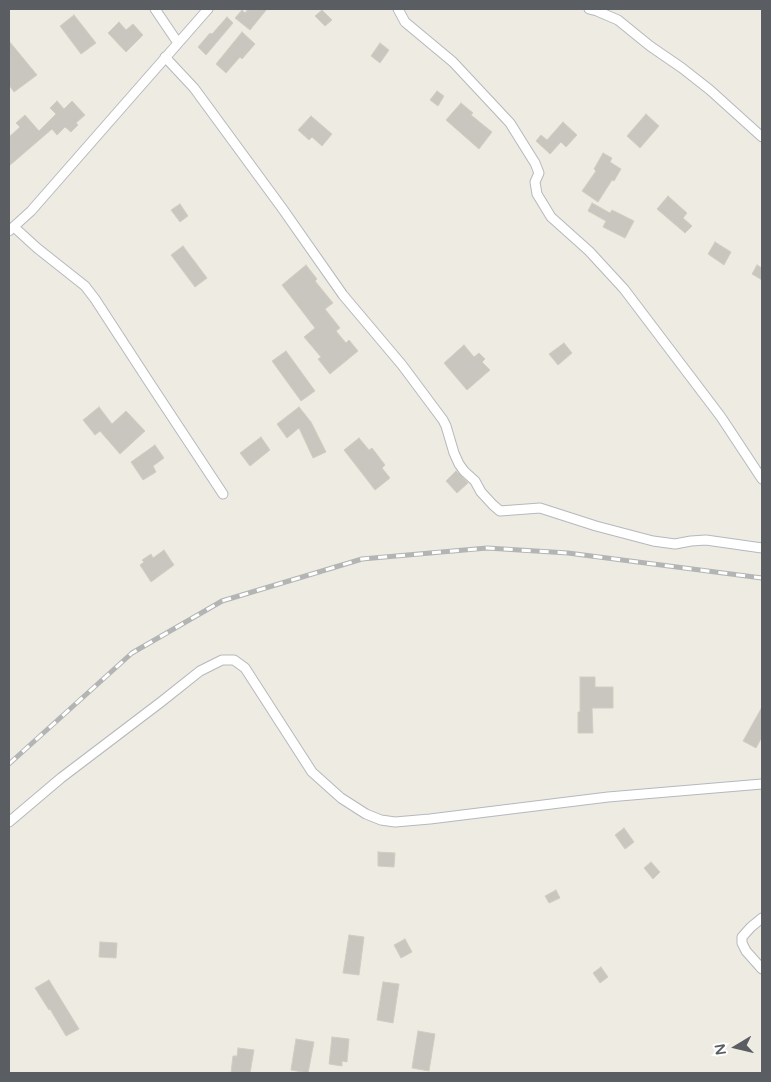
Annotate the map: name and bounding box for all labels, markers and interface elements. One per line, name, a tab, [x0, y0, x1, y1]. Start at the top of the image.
north arrow	[711, 1022, 761, 1072]
text: N	[711, 1043, 730, 1056]

